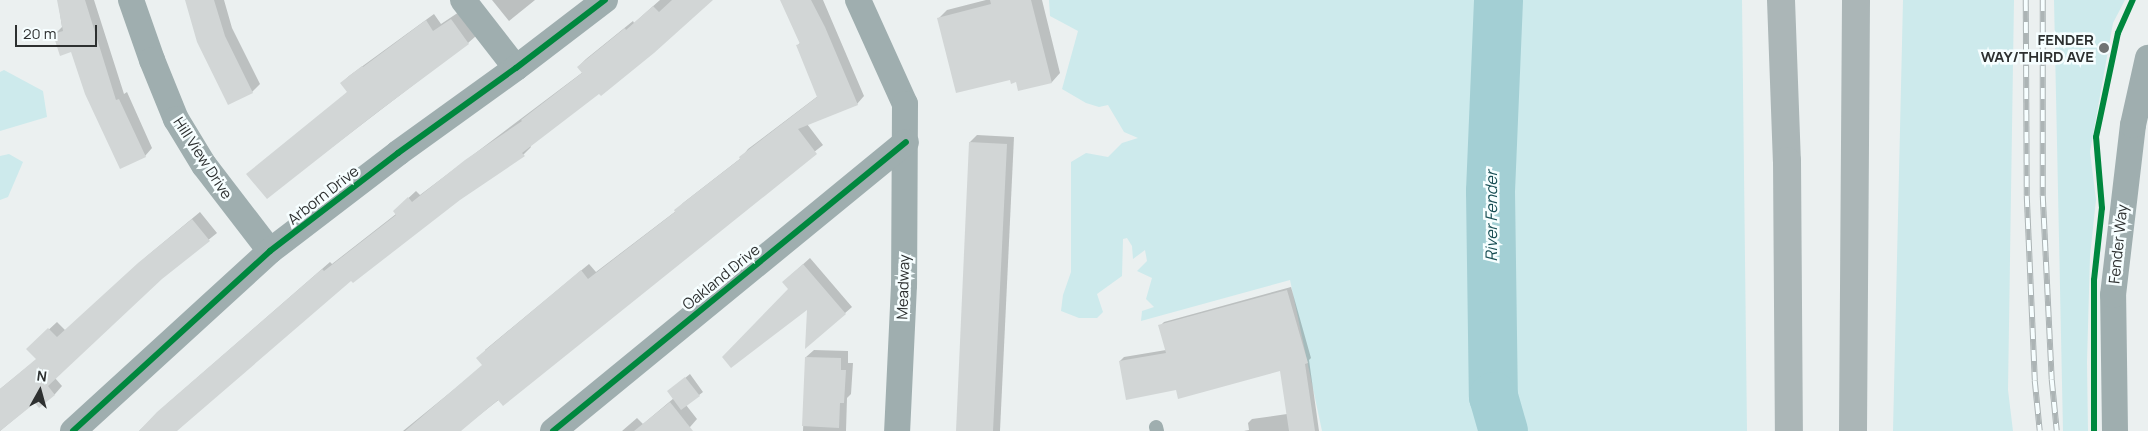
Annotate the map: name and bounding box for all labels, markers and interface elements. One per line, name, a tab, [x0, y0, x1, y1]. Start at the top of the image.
scale bar	[18, 15, 100, 47]
text: 20 m	[23, 23, 56, 44]
place label: FENDER WAY/THIRD AVE	[1981, 30, 2094, 65]
marker: FENDER WAY/THIRD AVE	[2098, 42, 2110, 54]
street label: Hill View Drive	[170, 114, 236, 202]
street label: Arborn Drive	[284, 162, 362, 228]
water label: River Fender	[1481, 171, 1501, 261]
street label: Fender Way	[2105, 203, 2131, 285]
street label: Oakland Drive	[679, 240, 763, 314]
street label: Meadway	[893, 254, 913, 320]
north arrow	[15, 366, 65, 416]
text: N	[36, 366, 48, 386]

